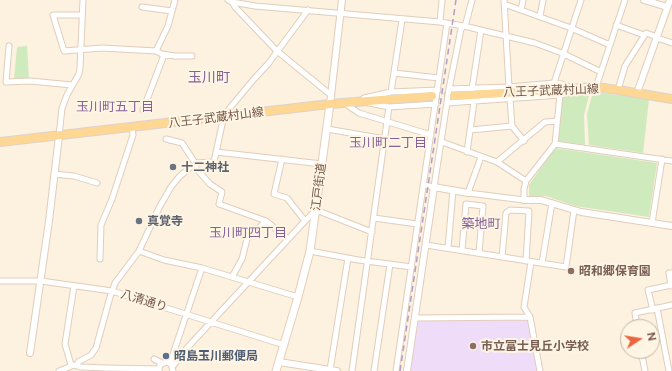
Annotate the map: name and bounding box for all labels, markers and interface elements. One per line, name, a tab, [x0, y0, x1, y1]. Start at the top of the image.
district label: 玉川町	[188, 70, 230, 86]
street label: 八王子武蔵村山線	[503, 82, 599, 100]
district label: 玉川町五丁目	[76, 99, 154, 115]
street label: 八王子武蔵村山線	[167, 105, 265, 131]
district label: 玉川町二丁目	[349, 135, 427, 151]
place label: 十二神社	[181, 160, 229, 174]
marker: 十二神社	[168, 162, 178, 172]
street label: 江戸街道	[309, 162, 329, 212]
place label: 真覚寺	[147, 214, 183, 228]
marker: 真覚寺	[134, 216, 144, 226]
district label: 築地町	[462, 216, 500, 232]
district label: 玉川町四丁目	[209, 225, 287, 241]
place label: 昭和郷保育園	[579, 264, 651, 278]
marker: 昭和郷保育園	[566, 266, 576, 276]
street label: 八清通り	[119, 287, 169, 315]
north arrow	[620, 319, 660, 359]
text: N	[644, 331, 658, 342]
place label: 市立富士見丘小学校	[481, 339, 589, 353]
marker: 市立富士見丘小学校	[468, 341, 478, 351]
place label: 昭島玉川郵便局	[174, 349, 258, 363]
marker: 昭島玉川郵便局	[161, 351, 171, 361]

